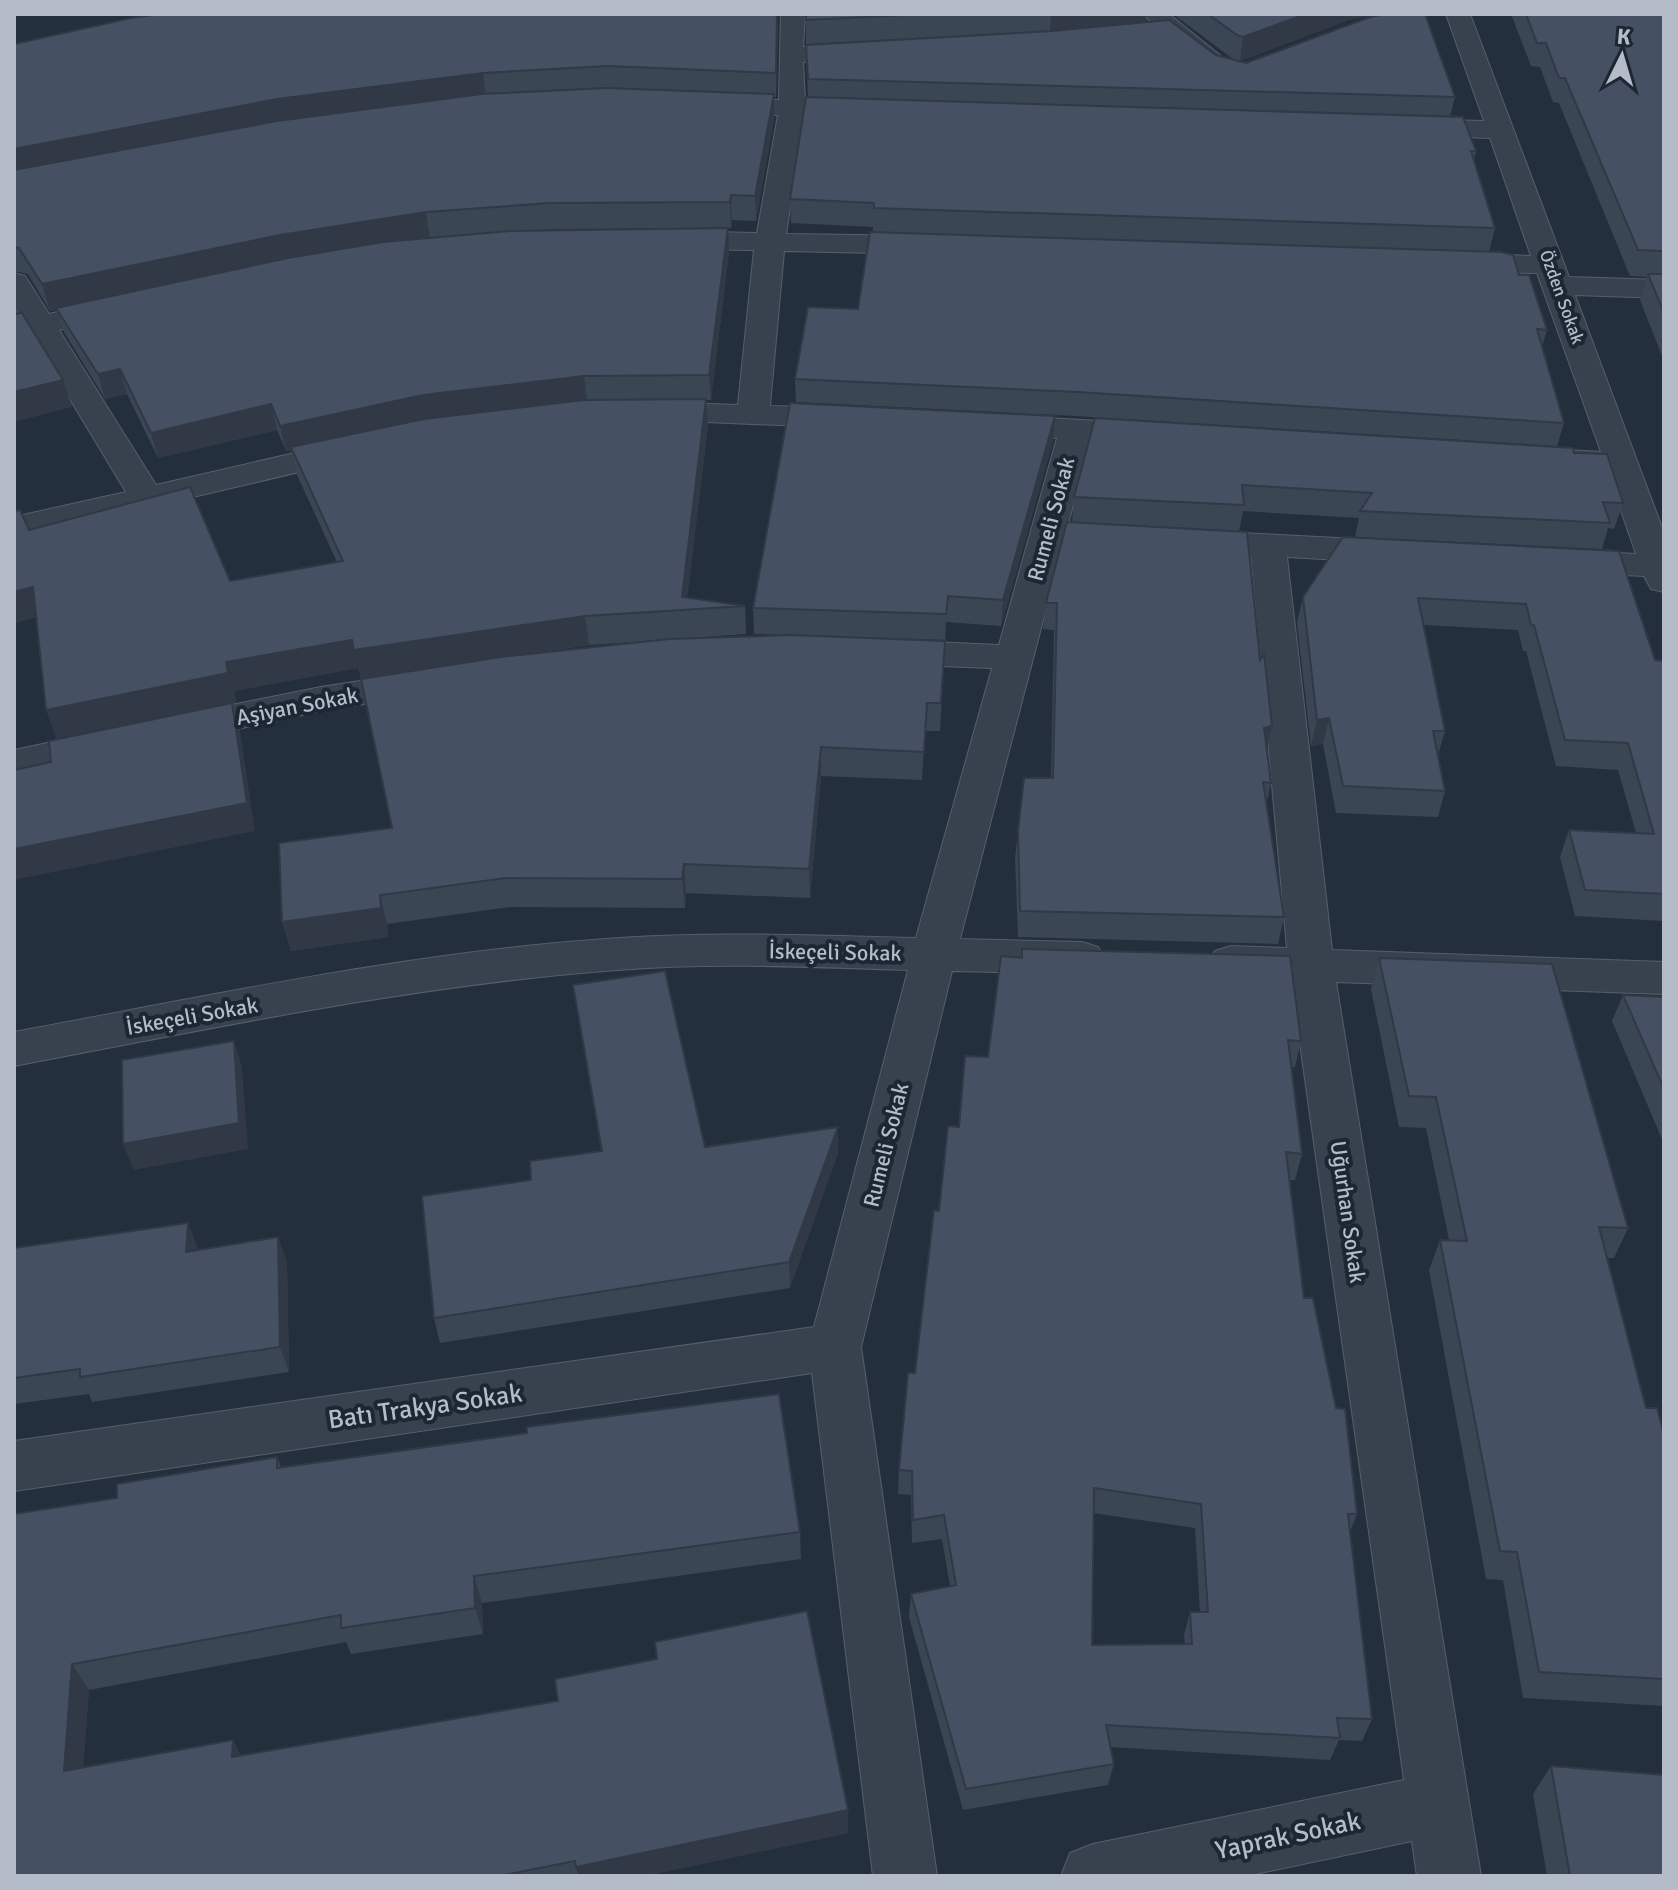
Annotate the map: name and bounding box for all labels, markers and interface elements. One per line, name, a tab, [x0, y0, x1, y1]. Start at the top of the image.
north arrow	[1582, 16, 1662, 96]
text: K	[1616, 23, 1632, 51]
street label: Özden Sokak	[1535, 247, 1589, 347]
street label: Rumeli Sokak	[1021, 454, 1081, 584]
street label: Aşiyan Sokak	[234, 681, 360, 731]
street label: İskeçeli Sokak	[768, 937, 902, 967]
street label: İskeçeli Sokak	[124, 991, 260, 1041]
street label: Rumeli Sokak	[857, 1080, 915, 1210]
street label: Uğurhan Sokak	[1325, 1139, 1371, 1285]
street label: Batı Trakya Sokak	[326, 1378, 524, 1436]
street label: Yaprak Sokak	[1213, 1805, 1363, 1867]

